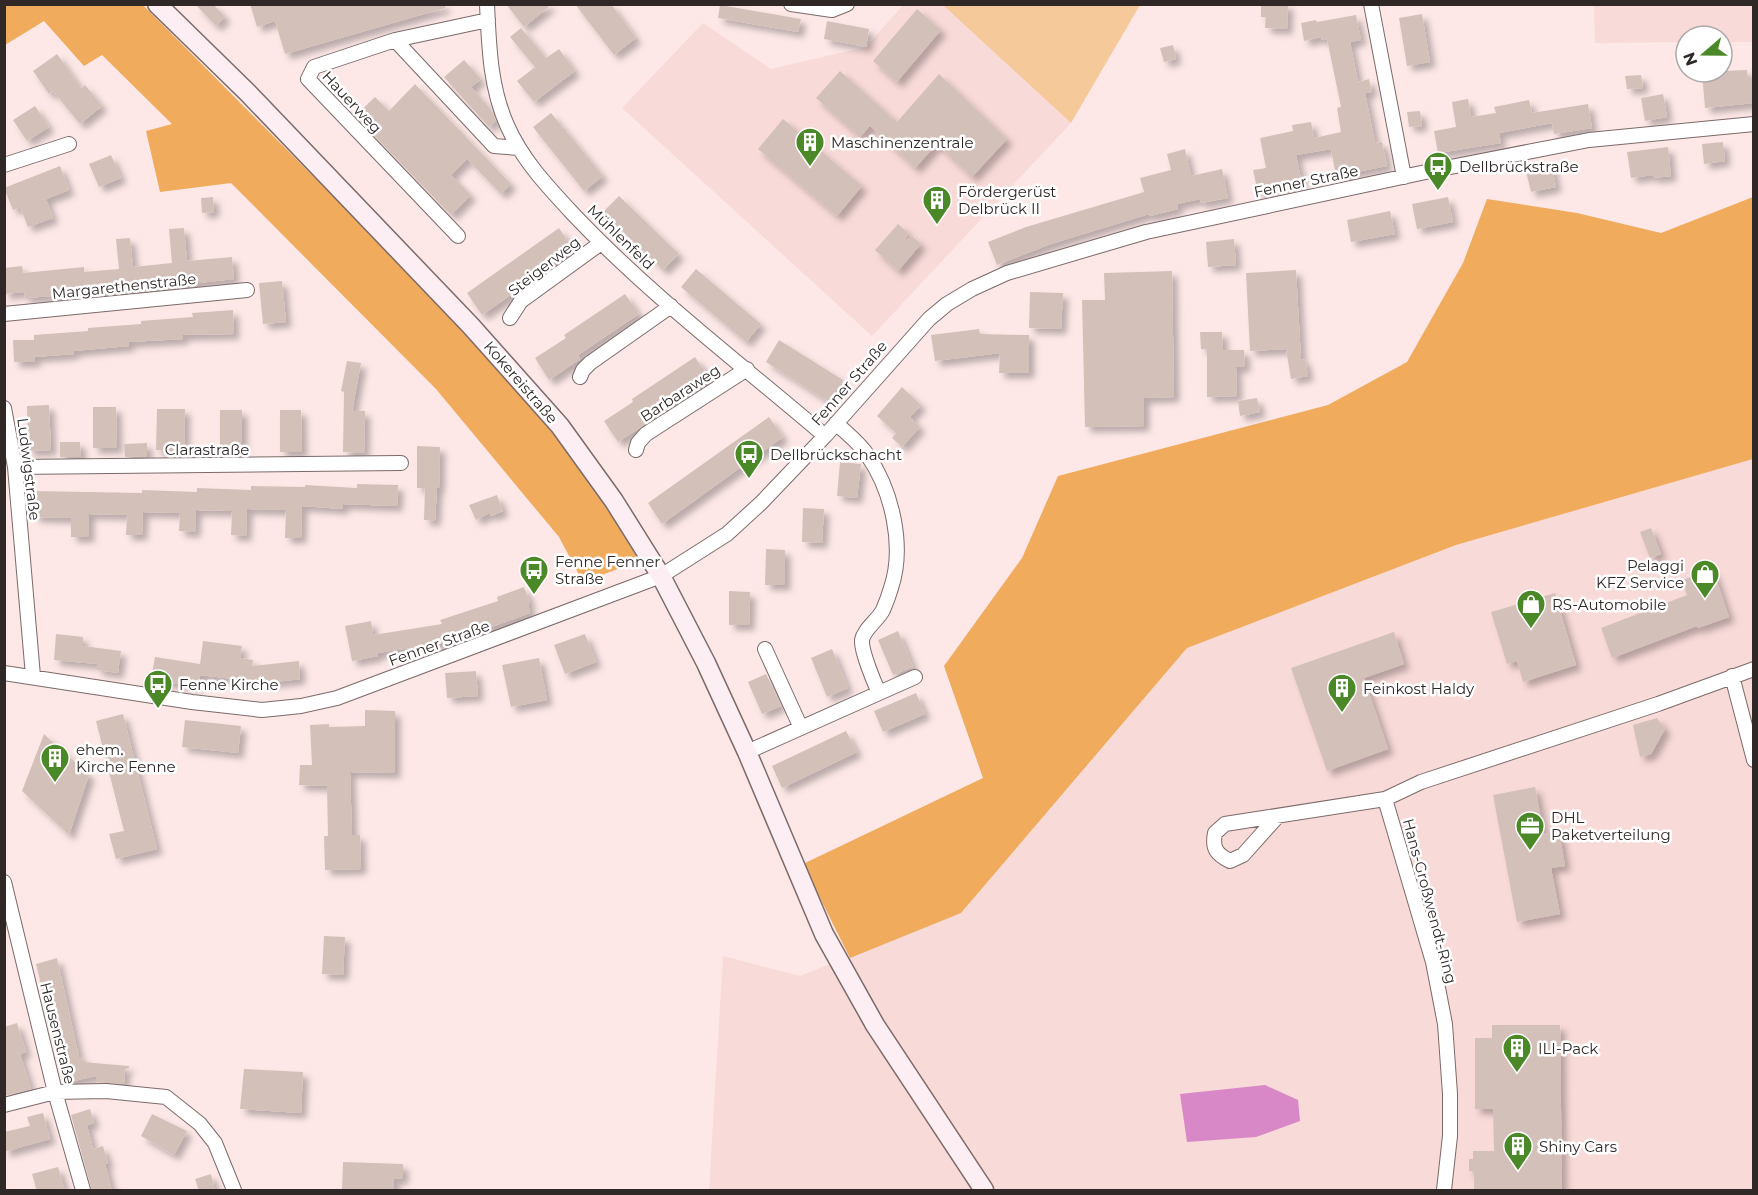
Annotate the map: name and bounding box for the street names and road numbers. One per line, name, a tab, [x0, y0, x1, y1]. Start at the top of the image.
street label: Hauerweg	[318, 67, 386, 137]
street label: Fenner Straße	[1252, 161, 1360, 201]
street label: Mühlenfeld	[583, 200, 659, 274]
street label: Steigerweg	[504, 232, 584, 300]
street label: Margarethenstraße	[51, 269, 197, 303]
street label: Kokereistraße	[480, 337, 562, 427]
street label: Fenner Straße	[807, 337, 891, 429]
street label: Barbaraweg	[636, 360, 724, 426]
street label: Ludwigstraße	[13, 417, 45, 521]
street label: Clarastraße	[165, 440, 249, 459]
street label: Fenner Straße	[386, 616, 492, 670]
street label: Hans-Großwendt-Ring	[1399, 816, 1461, 986]
street label: Hausenstraße	[36, 980, 80, 1086]

